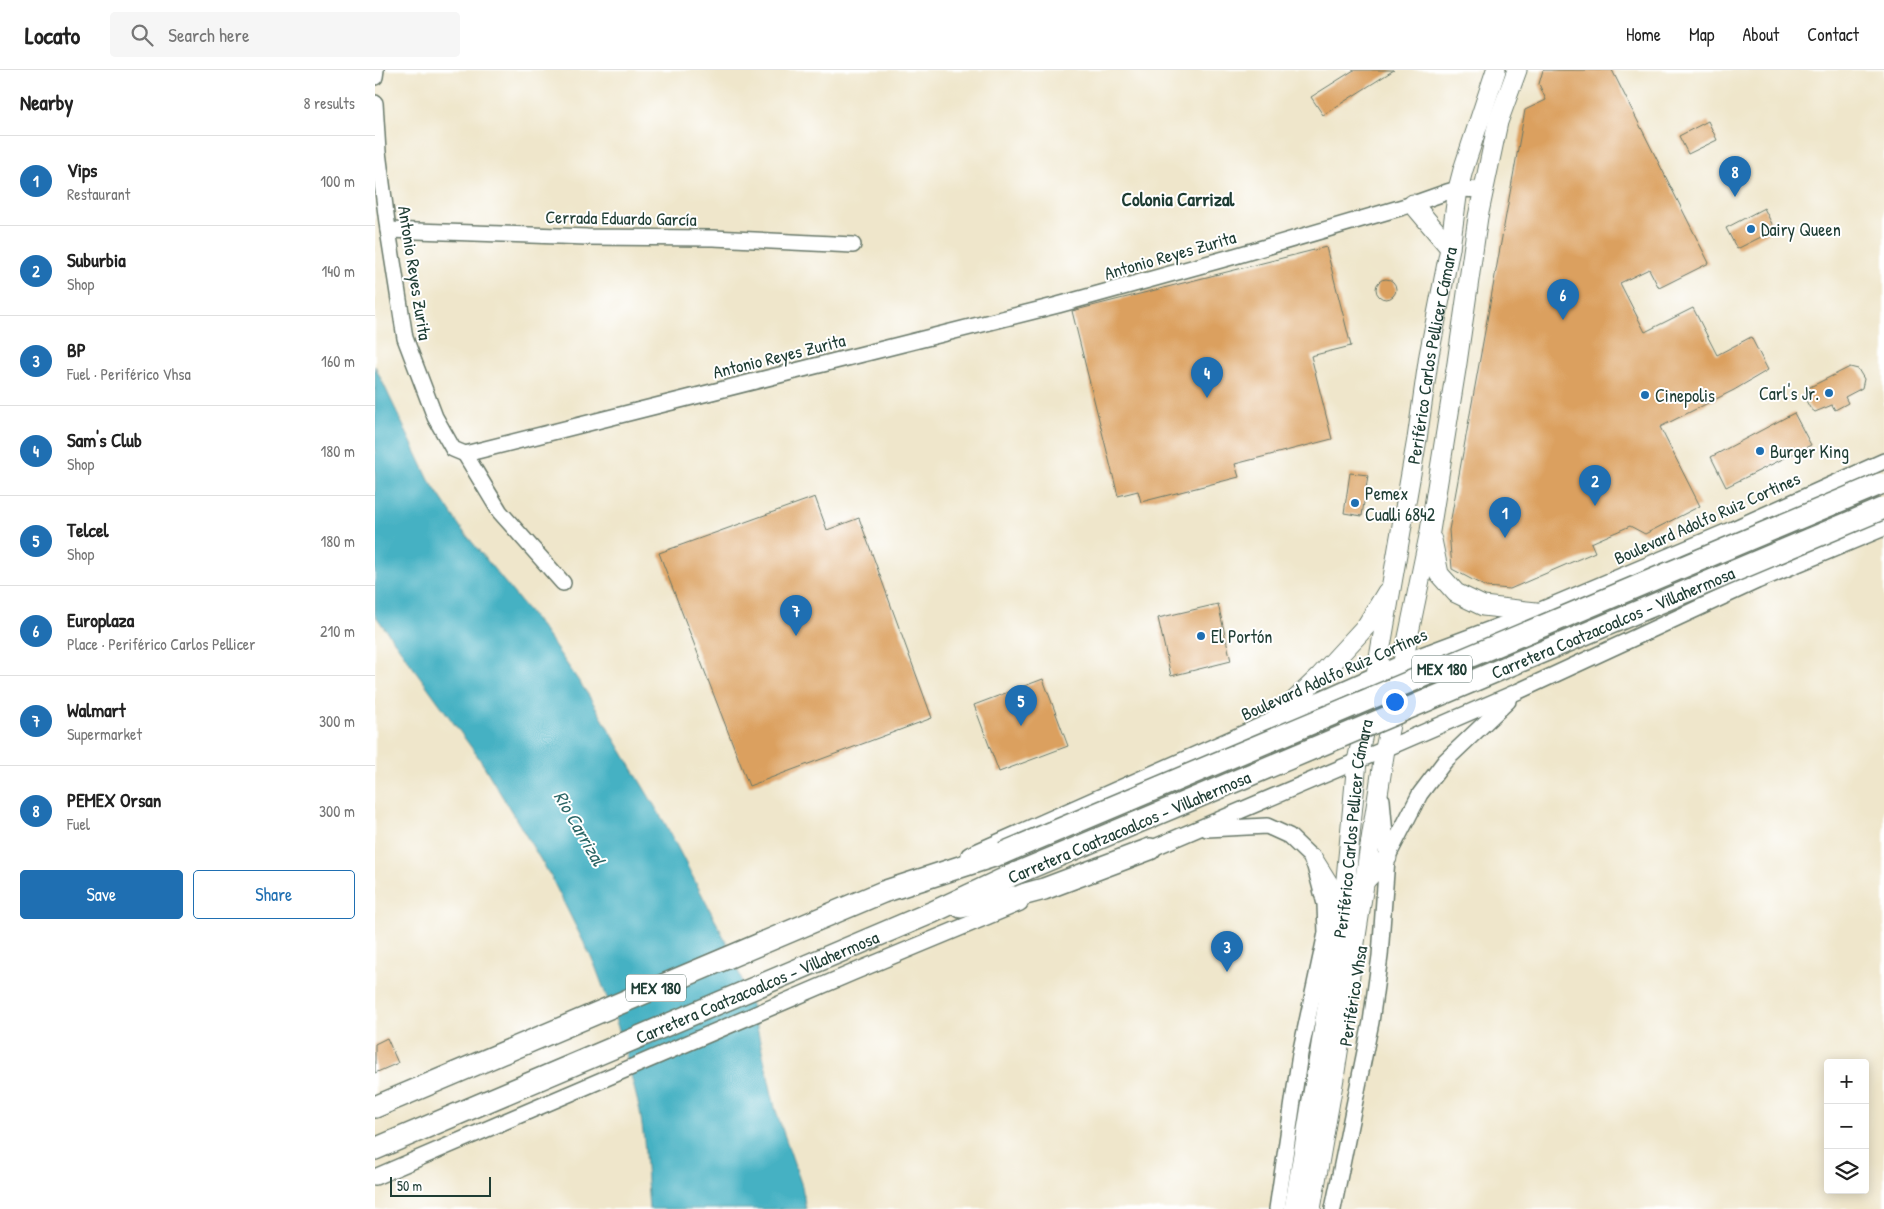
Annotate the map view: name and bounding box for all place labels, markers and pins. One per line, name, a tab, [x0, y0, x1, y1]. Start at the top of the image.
pin: 8	[1719, 156, 1751, 197]
place label: Dairy Queen	[1761, 217, 1841, 242]
marker: Dairy Queen	[1745, 223, 1757, 235]
pin: 6	[1547, 279, 1579, 320]
pin: 4	[1191, 357, 1223, 398]
place label: Carl's Jr.	[1759, 381, 1819, 406]
place label: Cinepolis	[1655, 383, 1715, 408]
marker: Carl's Jr.	[1823, 387, 1835, 399]
marker: Cinepolis	[1639, 389, 1651, 401]
place label: Burger King	[1770, 439, 1849, 464]
marker: Burger King	[1754, 445, 1766, 457]
pin: 2	[1579, 465, 1611, 506]
place label: Pemex Cualli 6842	[1365, 481, 1436, 527]
marker: Pemex Cualli 6842	[1349, 497, 1361, 509]
pin: 1	[1489, 497, 1521, 538]
pin: 7	[780, 595, 812, 636]
place label: El Portón	[1211, 624, 1272, 649]
marker: El Portón	[1195, 630, 1207, 642]
pin: 5	[1005, 685, 1037, 726]
pin: 3	[1211, 931, 1243, 972]

